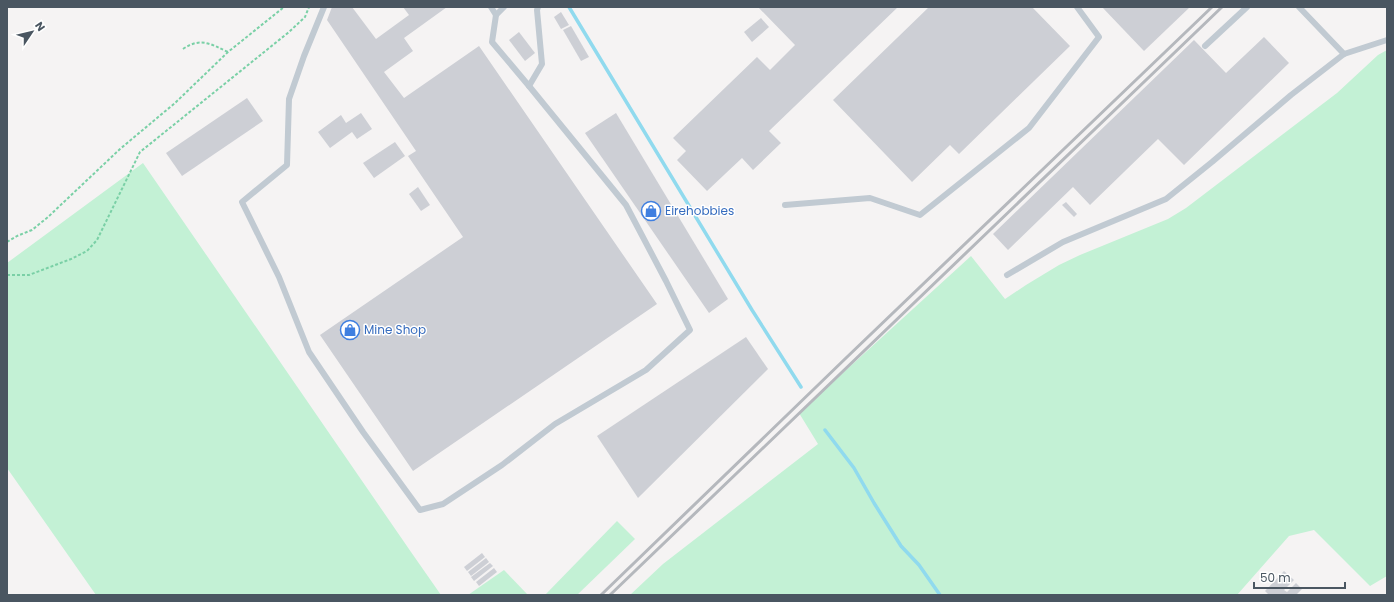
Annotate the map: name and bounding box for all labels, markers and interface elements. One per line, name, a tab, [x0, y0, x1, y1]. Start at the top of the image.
north arrow	[12, 12, 52, 52]
text: N	[31, 18, 49, 34]
shop icon: Eirehobbies	[640, 200, 662, 222]
place label: Eirehobbies	[665, 202, 734, 219]
shop icon: Mine Shop	[339, 319, 361, 341]
place label: Mine Shop	[364, 321, 426, 338]
scale bar	[1254, 564, 1345, 590]
text: 50 m	[1260, 569, 1291, 586]

